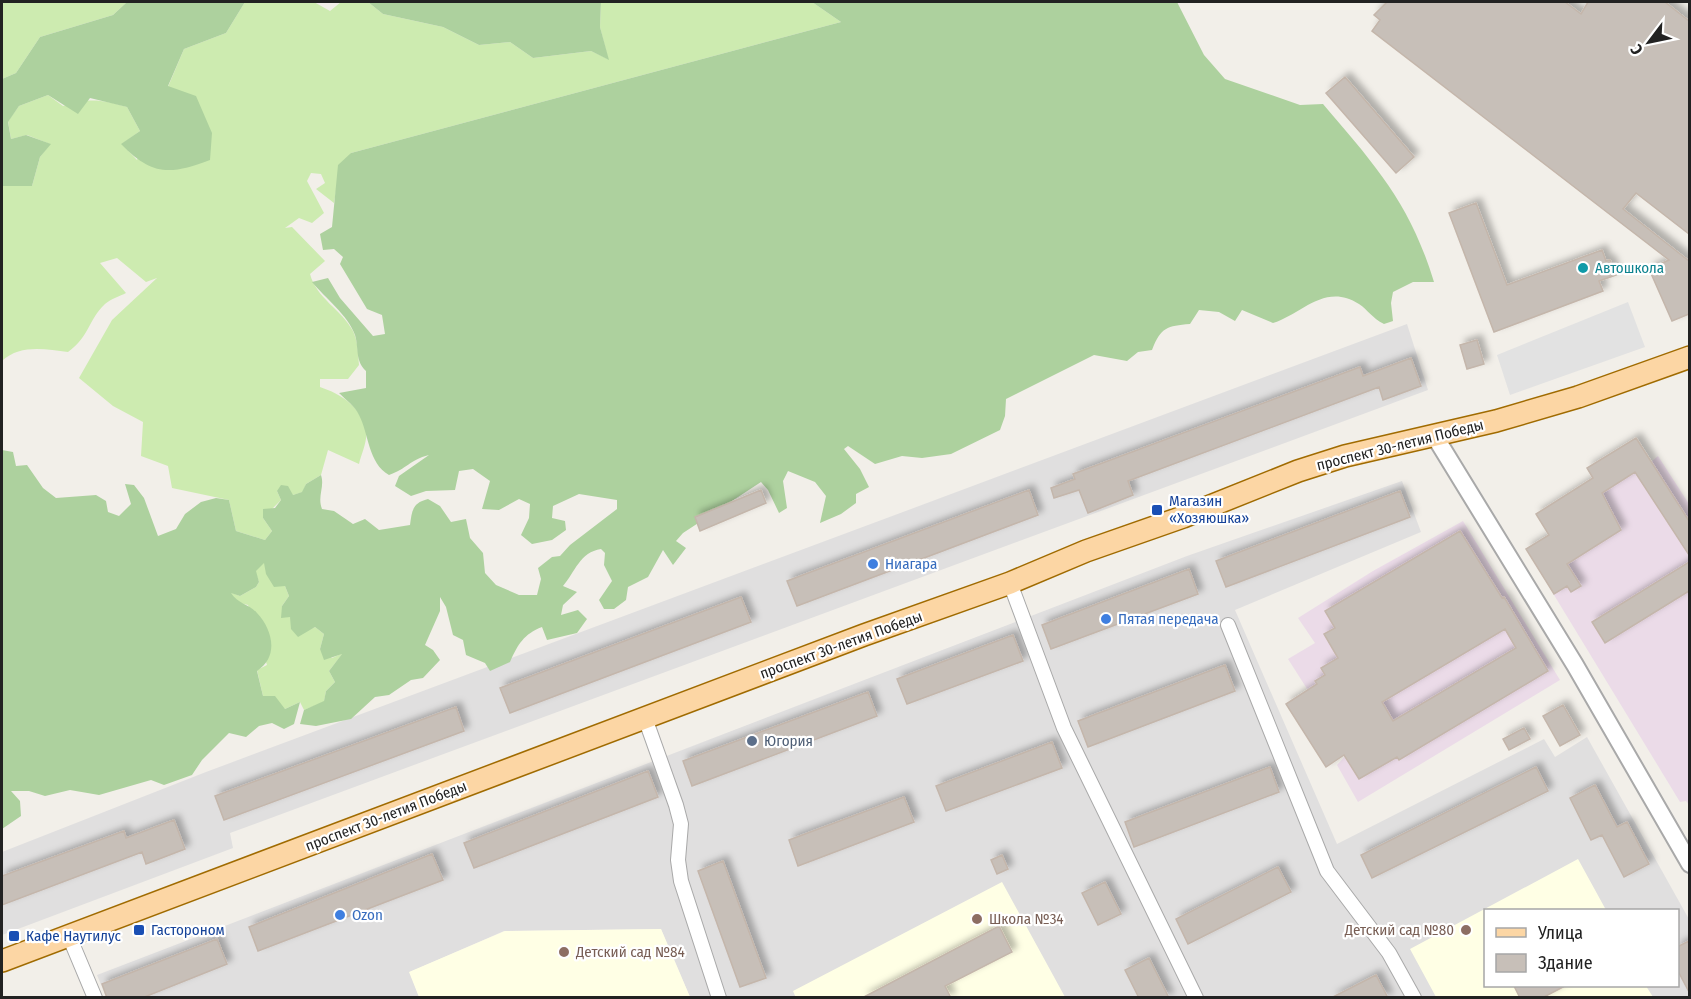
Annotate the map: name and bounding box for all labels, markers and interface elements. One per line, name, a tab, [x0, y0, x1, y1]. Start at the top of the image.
north arrow	[1619, 12, 1679, 72]
text: С	[1626, 41, 1647, 58]
place label: Автошкола	[1595, 259, 1664, 277]
marker: Автошкола	[1576, 261, 1590, 275]
street label: проспект 30-летия Победы	[1315, 416, 1485, 474]
place label: Магазин «Хозяюшка»	[1169, 492, 1249, 527]
marker: Магазин «Хозяюшка»	[1150, 503, 1164, 517]
place label: Ниагара	[885, 555, 937, 573]
marker: Ниагара	[866, 557, 880, 571]
street label: проспект 30-летия Победы	[757, 607, 925, 683]
place label: Пятая передача	[1118, 610, 1219, 628]
marker: Пятая передача	[1099, 612, 1113, 626]
place label: Югория	[764, 732, 813, 750]
marker: Югория	[745, 734, 759, 748]
street label: проспект 30-летия Победы	[303, 777, 469, 855]
place label: Ozon	[352, 906, 383, 924]
marker: Ozon	[333, 908, 347, 922]
legend	[1484, 909, 1679, 987]
place label: Школа №34	[989, 910, 1064, 928]
marker: Школа №34	[970, 912, 984, 926]
place label: Гастороном	[151, 921, 225, 939]
place label: Детский сад №80	[1344, 921, 1454, 939]
text: Улица	[1537, 922, 1583, 944]
marker: Гастороном	[132, 923, 146, 937]
marker: Детский сад №80	[1459, 923, 1473, 937]
place label: Кафе Наутилус	[26, 927, 122, 945]
marker: Кафе Наутилус	[7, 929, 21, 943]
place label: Детский сад №84	[575, 943, 685, 961]
marker: Детский сад №84	[557, 945, 571, 959]
text: Здание	[1538, 952, 1593, 974]

